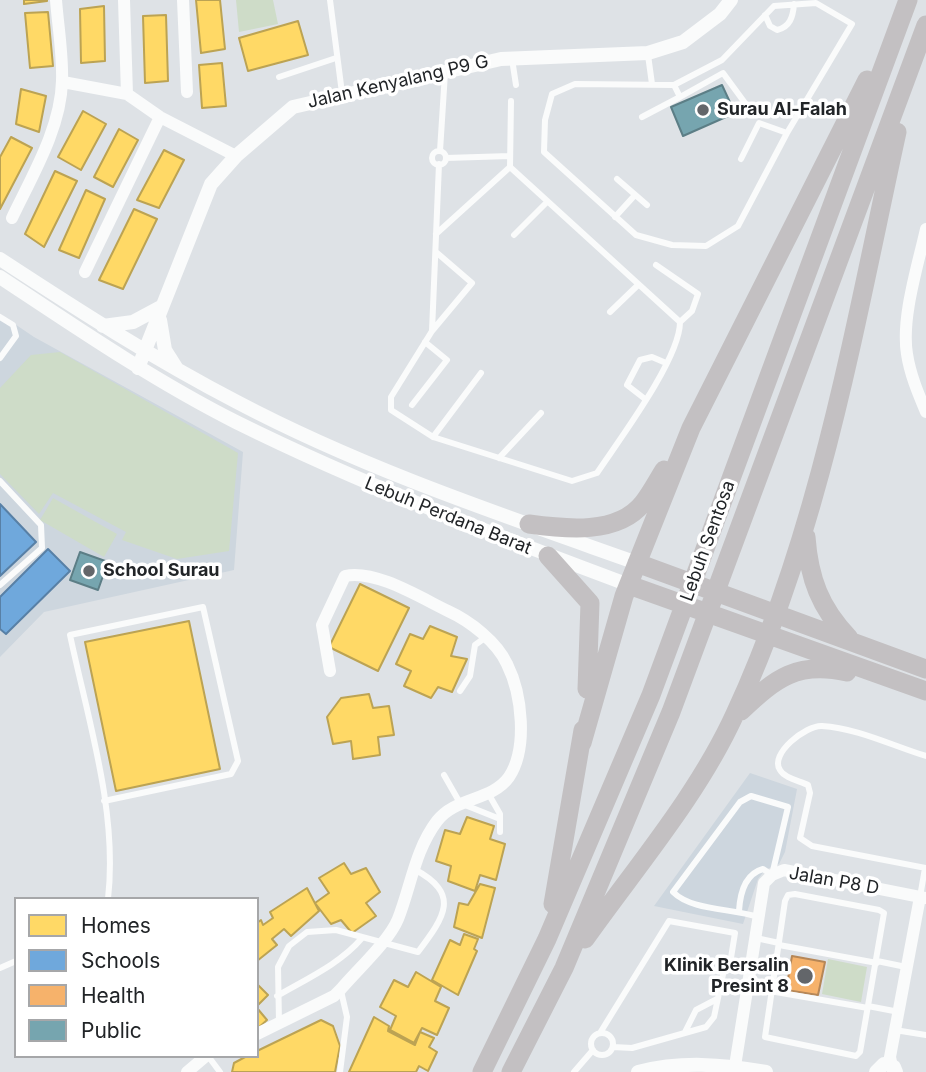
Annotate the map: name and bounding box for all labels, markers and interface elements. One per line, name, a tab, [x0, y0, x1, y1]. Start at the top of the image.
street label: Jalan Kenyalang P9 G	[305, 51, 491, 113]
place label: Surau Al-Falah	[717, 99, 847, 121]
marker: Surau Al-Falah	[695, 102, 711, 118]
street label: Lebuh Perdana Barat	[361, 473, 535, 559]
street label: Lebuh Sentosa	[676, 478, 740, 604]
place label: School Surau	[103, 560, 220, 582]
marker: School Surau	[81, 563, 97, 579]
street label: Jalan P8 D	[787, 862, 881, 900]
legend	[14, 897, 259, 1058]
text: Homes	[81, 913, 151, 938]
text: Schools	[81, 948, 160, 973]
place label: Klinik Bersalin Presint 8	[664, 955, 789, 998]
marker: Klinik Bersalin Presint 8	[795, 966, 815, 986]
text: Health	[81, 983, 146, 1008]
text: Public	[81, 1018, 142, 1043]

